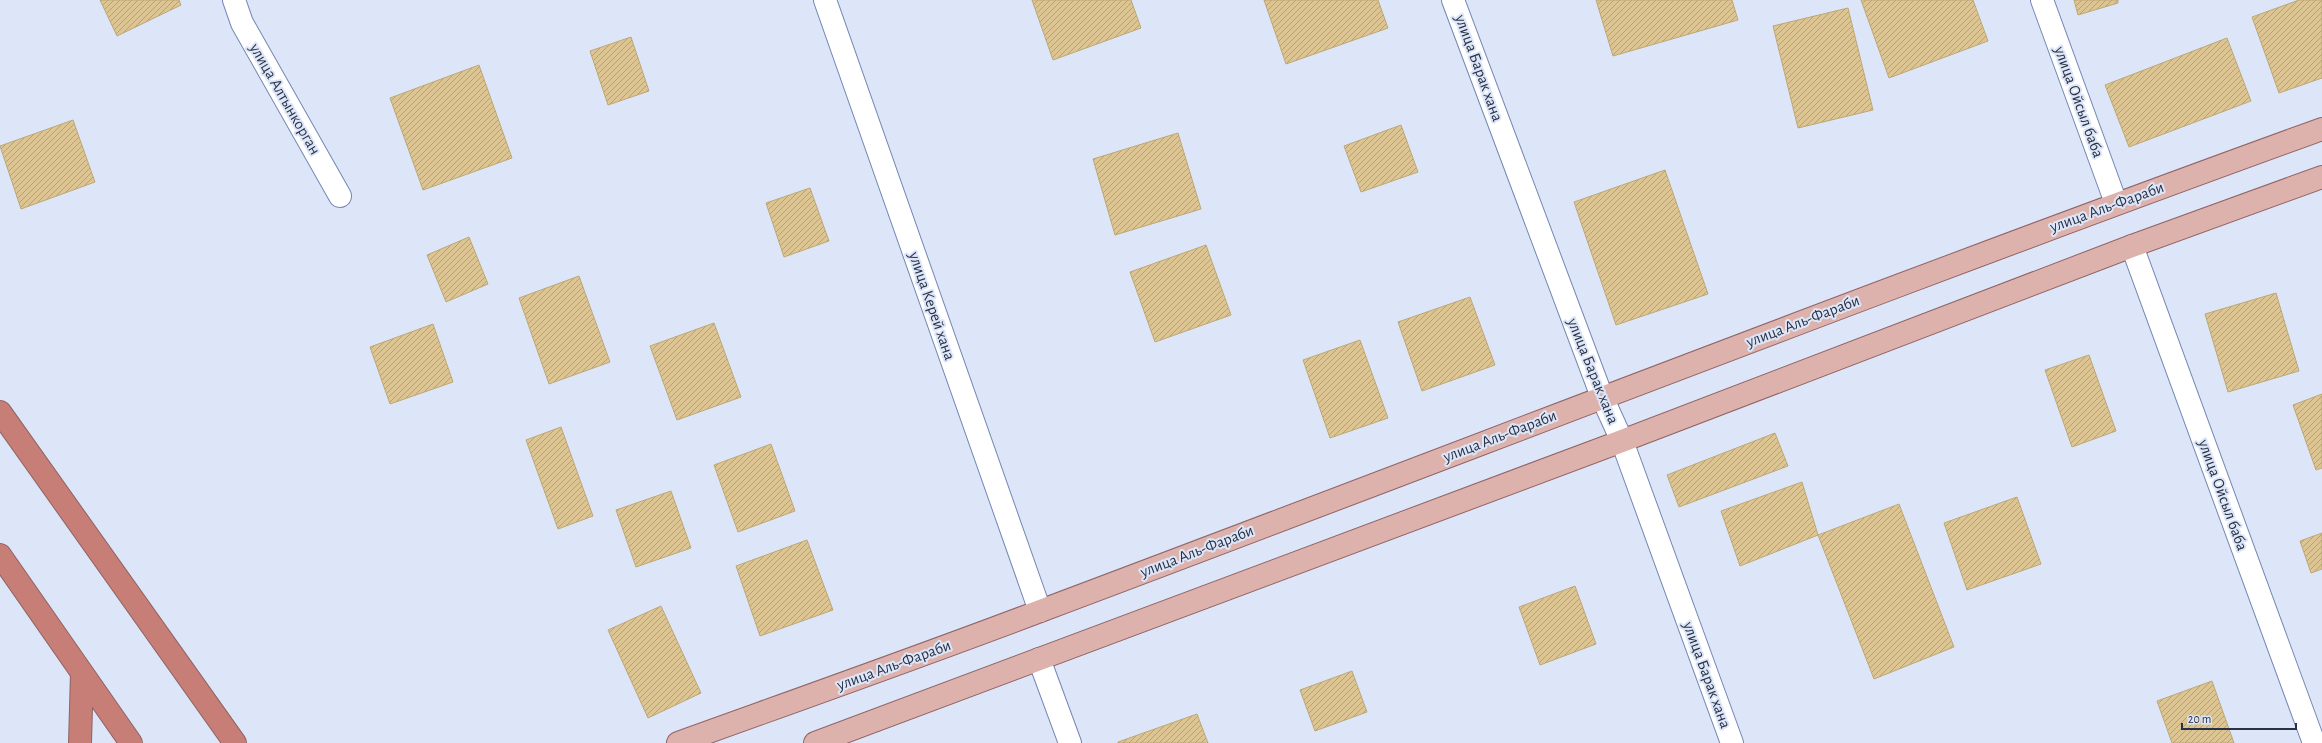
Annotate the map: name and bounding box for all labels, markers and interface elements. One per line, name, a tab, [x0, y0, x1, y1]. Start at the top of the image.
street label: улица Барак хана	[1451, 12, 1506, 124]
street label: улица Алтынкорган	[245, 40, 323, 158]
street label: улица Ойсыл баба	[2050, 43, 2106, 160]
street label: улица Аль-Фараби	[2047, 179, 2166, 236]
street label: улица Керей хана	[905, 249, 958, 363]
street label: улица Аль-Фараби	[1743, 292, 1862, 351]
street label: улица Барак хана	[1563, 315, 1621, 426]
street label: улица Аль-Фараби	[1440, 407, 1559, 466]
street label: улица Ойсыл баба	[2194, 436, 2250, 553]
street label: улица Аль-Фараби	[1137, 522, 1256, 581]
street label: улица Барак хана	[1679, 619, 1734, 731]
street label: улица Аль-Фараби	[834, 637, 953, 694]
scale bar	[2182, 705, 2296, 731]
text: 20 m	[2188, 713, 2211, 725]

